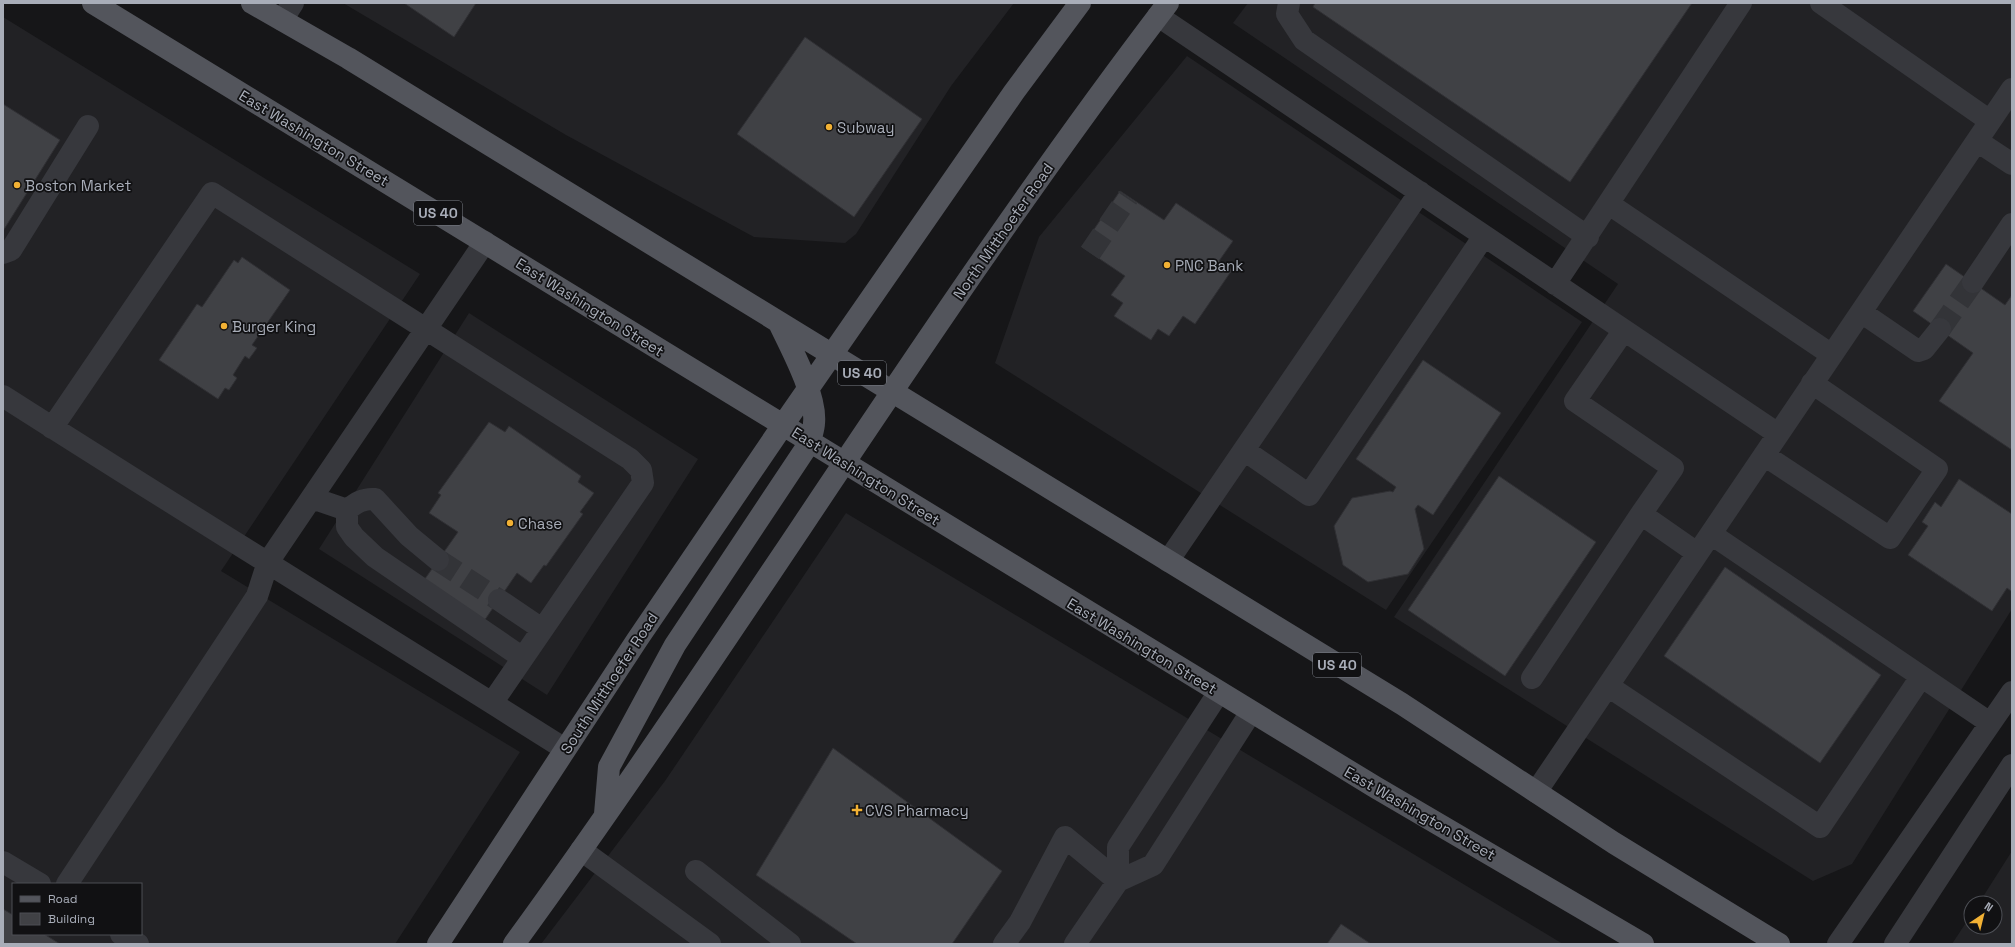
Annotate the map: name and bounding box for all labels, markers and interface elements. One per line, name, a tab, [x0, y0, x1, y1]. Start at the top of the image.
street label: East Washington Street	[236, 86, 392, 190]
place label: Subway	[837, 118, 894, 137]
marker: Subway	[824, 122, 834, 132]
street label: North Mitthoefer Road	[949, 159, 1057, 303]
place label: Boston Market	[25, 176, 131, 195]
marker: Boston Market	[12, 180, 22, 190]
road number: US 40	[414, 201, 462, 225]
street label: East Washington Street	[512, 254, 668, 360]
place label: PNC Bank	[1175, 256, 1243, 275]
marker: PNC Bank	[1162, 260, 1172, 270]
place label: Burger King	[232, 317, 316, 336]
marker: Burger King	[219, 321, 229, 331]
road number: US 40	[838, 361, 886, 385]
street label: East Washington Street	[788, 423, 944, 529]
place label: Chase	[518, 514, 562, 533]
marker: Chase	[505, 518, 515, 528]
street label: East Washington Street	[1064, 594, 1220, 698]
street label: South Mitthoefer Road	[556, 609, 662, 757]
road number: US 40	[1313, 653, 1361, 677]
street label: East Washington Street	[1341, 762, 1499, 864]
place label: CVS Pharmacy	[865, 801, 969, 820]
marker: CVS Pharmacy	[852, 805, 862, 815]
legend	[12, 883, 142, 935]
text: Road	[48, 891, 77, 907]
north arrow	[1963, 895, 2003, 935]
text: N	[1982, 899, 1996, 915]
text: Building	[48, 911, 95, 927]

